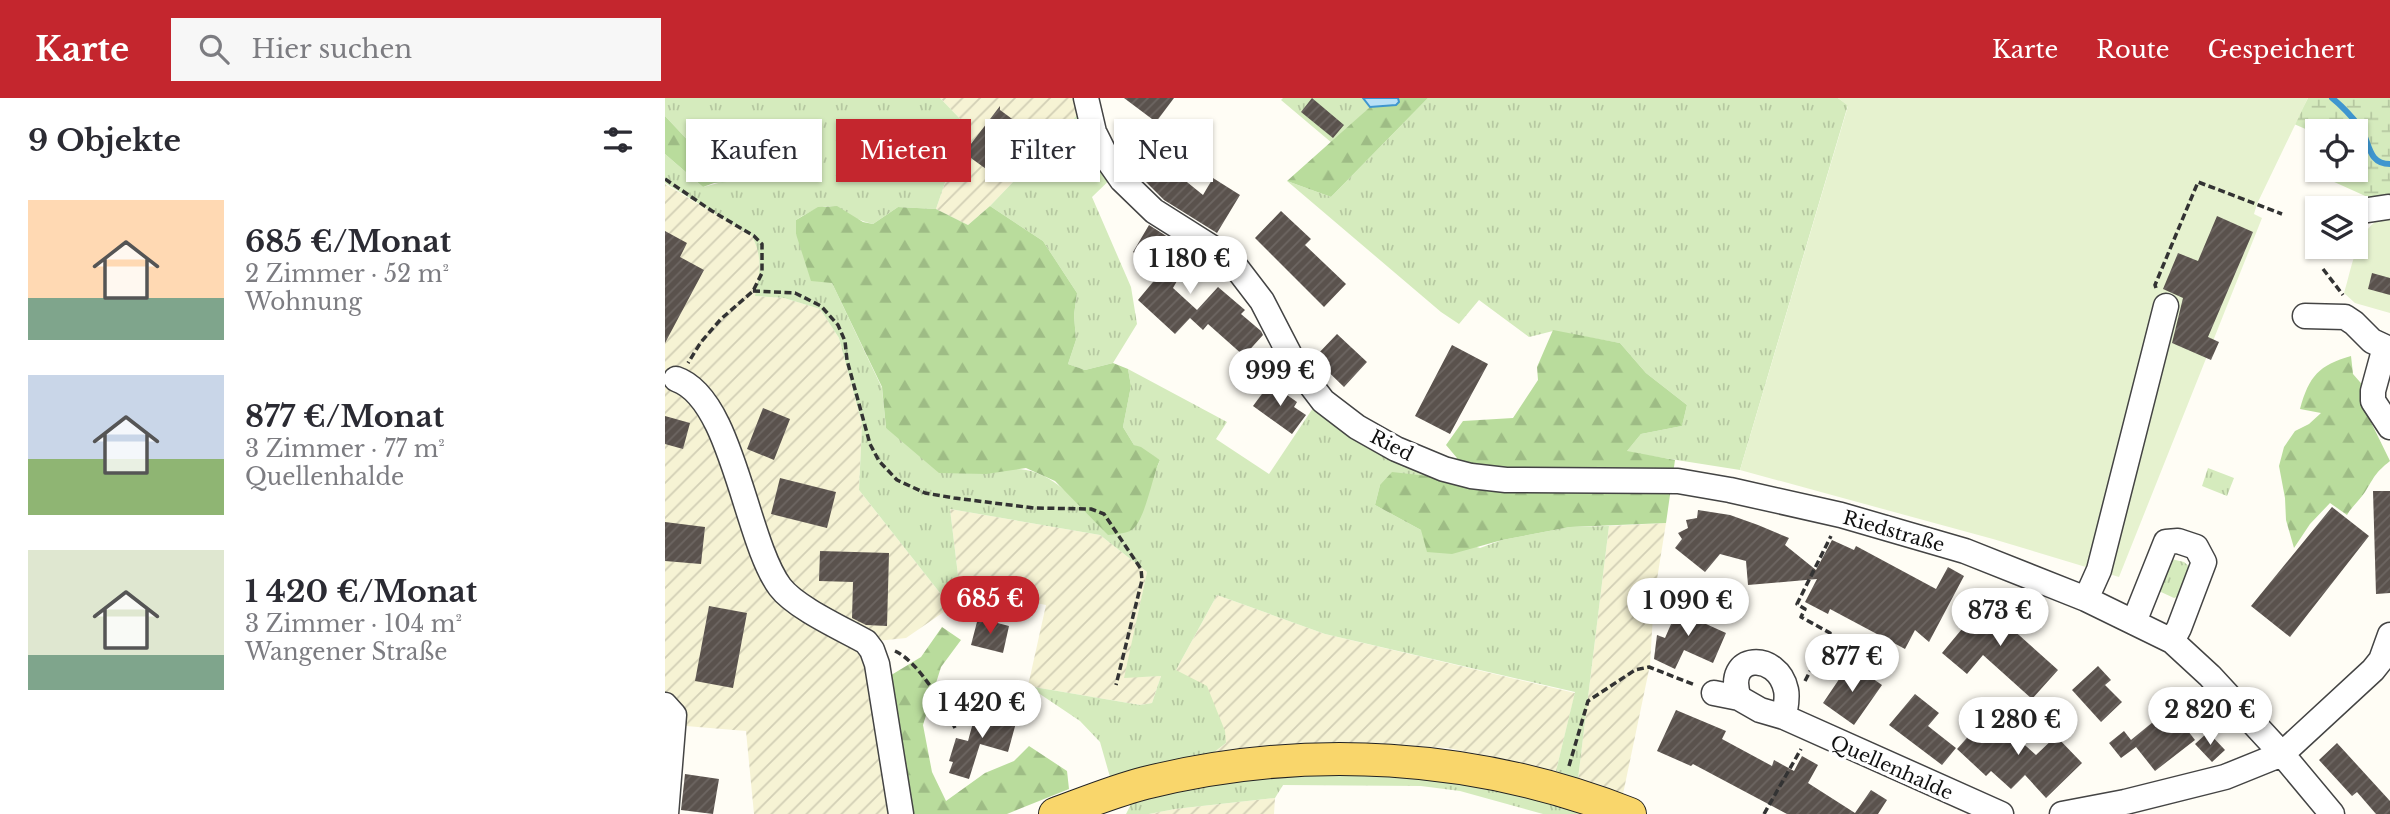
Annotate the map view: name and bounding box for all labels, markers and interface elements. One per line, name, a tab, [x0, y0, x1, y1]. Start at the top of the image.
search box	[171, 18, 661, 81]
text: Karte	[35, 29, 129, 70]
icon: search	[195, 30, 233, 68]
text: Hier suchen	[251, 33, 412, 65]
text: Karte	[1992, 35, 2058, 64]
text: Route	[2096, 35, 2170, 64]
text: Gespeichert	[2208, 35, 2355, 64]
chip: Kaufen	[686, 119, 822, 182]
chip: Mieten	[836, 119, 971, 182]
chip: Filter	[985, 119, 1100, 182]
chip: Neu	[1114, 119, 1213, 182]
map controls	[2305, 119, 2368, 259]
button: locate	[2305, 119, 2368, 182]
icon: filters	[599, 121, 637, 159]
text: 9 Objekte	[28, 122, 181, 159]
button: layers	[2305, 196, 2368, 259]
text: 685 €/Monat	[245, 223, 451, 260]
icon: home	[84, 228, 168, 312]
pin: 1 180 €	[1125, 236, 1255, 296]
text: 1 180 €	[1149, 245, 1231, 273]
text: 2 Zimmer · 52 m²	[245, 260, 449, 288]
text: Wohnung	[245, 288, 362, 316]
pin: 999 €	[1231, 348, 1329, 408]
text: 999 €	[1245, 357, 1315, 385]
text: 877 €/Monat	[245, 398, 444, 435]
icon: home	[84, 403, 168, 487]
street label: Ried	[1366, 425, 1417, 466]
text: 3 Zimmer · 77 m²	[245, 435, 445, 463]
text: Quellenhalde	[245, 463, 404, 491]
street label: Riedstraße	[1840, 506, 1947, 557]
text: 1 420 €/Monat	[245, 573, 477, 610]
pin: 685 €	[941, 576, 1039, 636]
icon: home	[84, 578, 168, 662]
pin: 1 090 €	[1623, 578, 1753, 638]
text: 685 €	[956, 585, 1024, 613]
text: 1 090 €	[1643, 587, 1733, 615]
pin: 873 €	[1951, 588, 2049, 648]
text: 873 €	[1968, 597, 2032, 625]
text: 3 Zimmer · 104 m²	[245, 610, 462, 638]
pin: 877 €	[1803, 634, 1901, 694]
text: Wangener Straße	[245, 638, 447, 666]
text: 877 €	[1821, 643, 1883, 671]
pin: 1 420 €	[917, 680, 1047, 740]
pin: 2 820 €	[2145, 688, 2275, 747]
text: 1 420 €	[938, 689, 1026, 717]
text: 2 820 €	[2164, 696, 2256, 724]
pin: 1 280 €	[1953, 698, 2083, 757]
text: 1 280 €	[1975, 706, 2061, 734]
street label: Quellenhalde	[1827, 730, 1957, 805]

